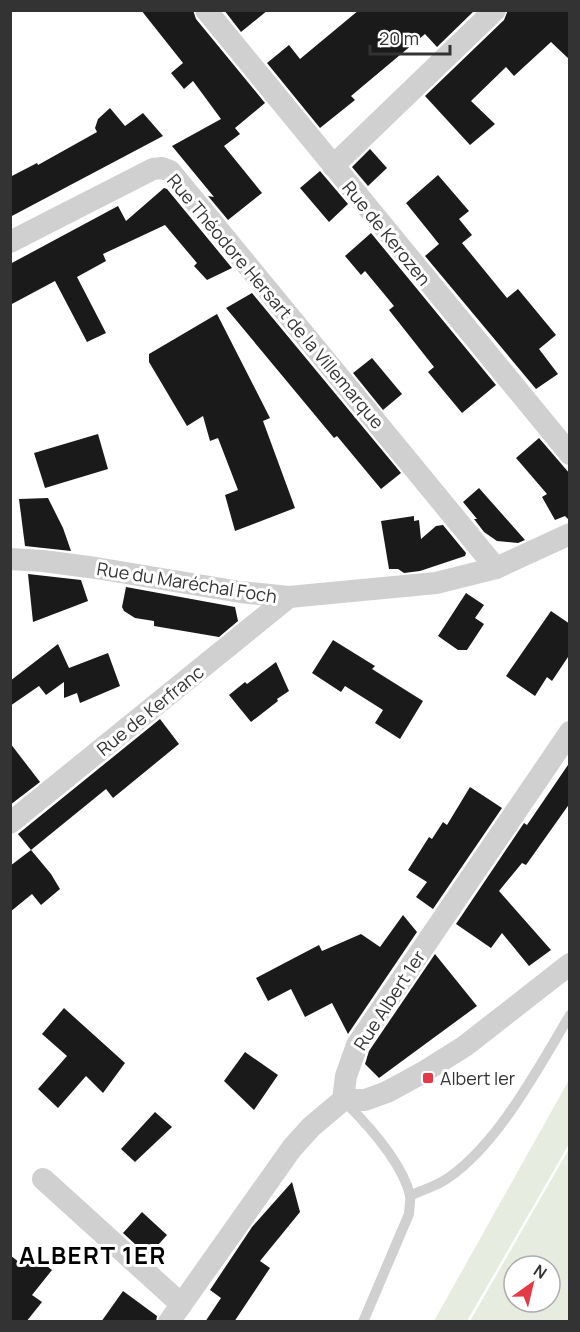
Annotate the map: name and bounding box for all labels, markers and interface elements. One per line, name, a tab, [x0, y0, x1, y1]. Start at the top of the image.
scale bar	[370, 18, 450, 56]
text: 20 m	[379, 26, 419, 50]
street label: Rue Théodore Hersart de la Villemarque	[162, 168, 390, 434]
street label: Rue de Kerozen	[337, 176, 437, 290]
street label: Rue du Maréchal Foch	[95, 556, 279, 608]
street label: Rue de Kerfranc	[92, 659, 208, 761]
street label: Rue Albert 1er	[348, 945, 430, 1054]
place label: Albert Ier	[440, 1066, 516, 1090]
marker: Albert Ier	[421, 1071, 435, 1085]
district label: ALBERT 1ER	[19, 1238, 167, 1271]
north arrow	[502, 1254, 562, 1314]
text: N	[529, 1259, 551, 1284]

